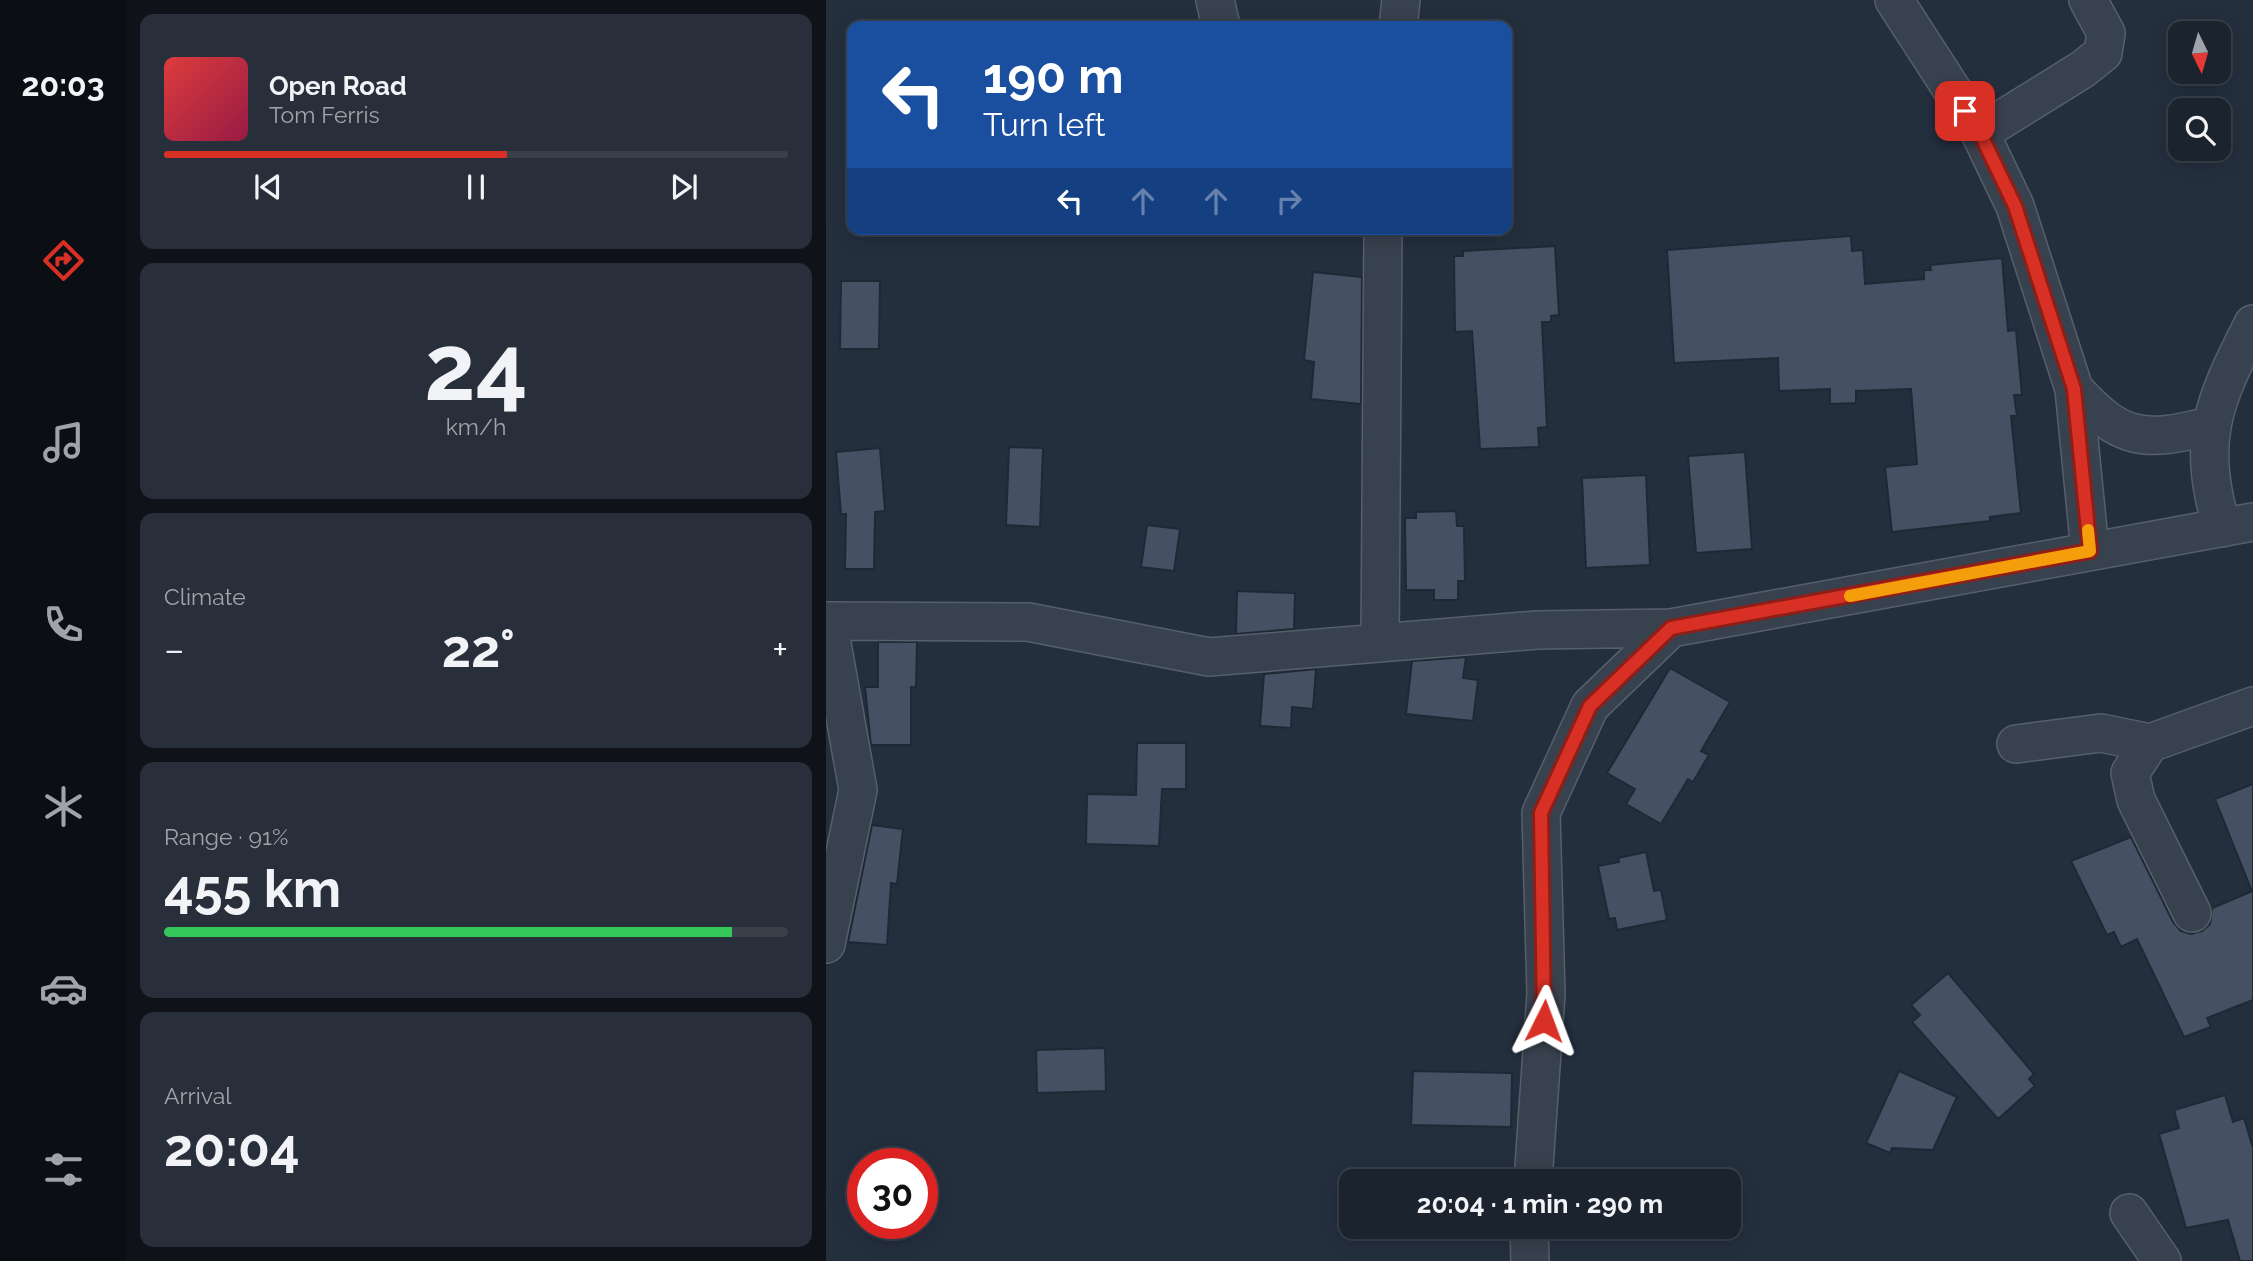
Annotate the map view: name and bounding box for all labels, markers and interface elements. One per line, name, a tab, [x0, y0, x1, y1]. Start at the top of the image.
north arrow	[2168, 21, 2231, 84]
map controls	[2168, 21, 2231, 161]
text: 190 m	[983, 47, 1124, 104]
icon: left	[868, 49, 959, 140]
text: 20:03	[21, 66, 105, 103]
text: Open Road	[269, 71, 407, 101]
pin	[1935, 81, 1995, 141]
icon: arrive	[1946, 92, 1984, 130]
button: search	[2168, 98, 2231, 161]
text: Tom Ferris	[269, 101, 380, 128]
text: Turn left	[983, 106, 1105, 143]
icon: previous	[249, 168, 287, 206]
icon: pause	[457, 168, 495, 206]
icon: next	[665, 168, 703, 206]
icon: left	[1051, 182, 1089, 220]
icon: ahead	[1124, 182, 1162, 220]
icon: ahead	[1197, 182, 1235, 220]
icon: right	[1270, 182, 1308, 220]
icon: directions	[39, 236, 88, 285]
text: 24	[424, 314, 528, 421]
text: km/h	[446, 413, 506, 440]
icon: music	[39, 418, 88, 467]
text: Climate	[164, 583, 246, 610]
icon: phone	[39, 600, 88, 649]
text: 22°	[442, 618, 515, 679]
text: −	[164, 627, 184, 672]
text: +	[772, 627, 788, 672]
icon: climate	[39, 782, 88, 831]
text: Range · 91%	[164, 823, 288, 850]
text: 455 km	[164, 858, 341, 919]
icon: car	[39, 964, 88, 1013]
position arrow	[1507, 984, 1581, 1058]
text: Arrival	[164, 1082, 231, 1109]
text: 20:04	[164, 1117, 300, 1178]
icon: filters	[39, 1145, 88, 1194]
speed limit sign: 30	[847, 1148, 938, 1239]
text: 20:04 · 1 min · 290 m	[1417, 1189, 1663, 1219]

